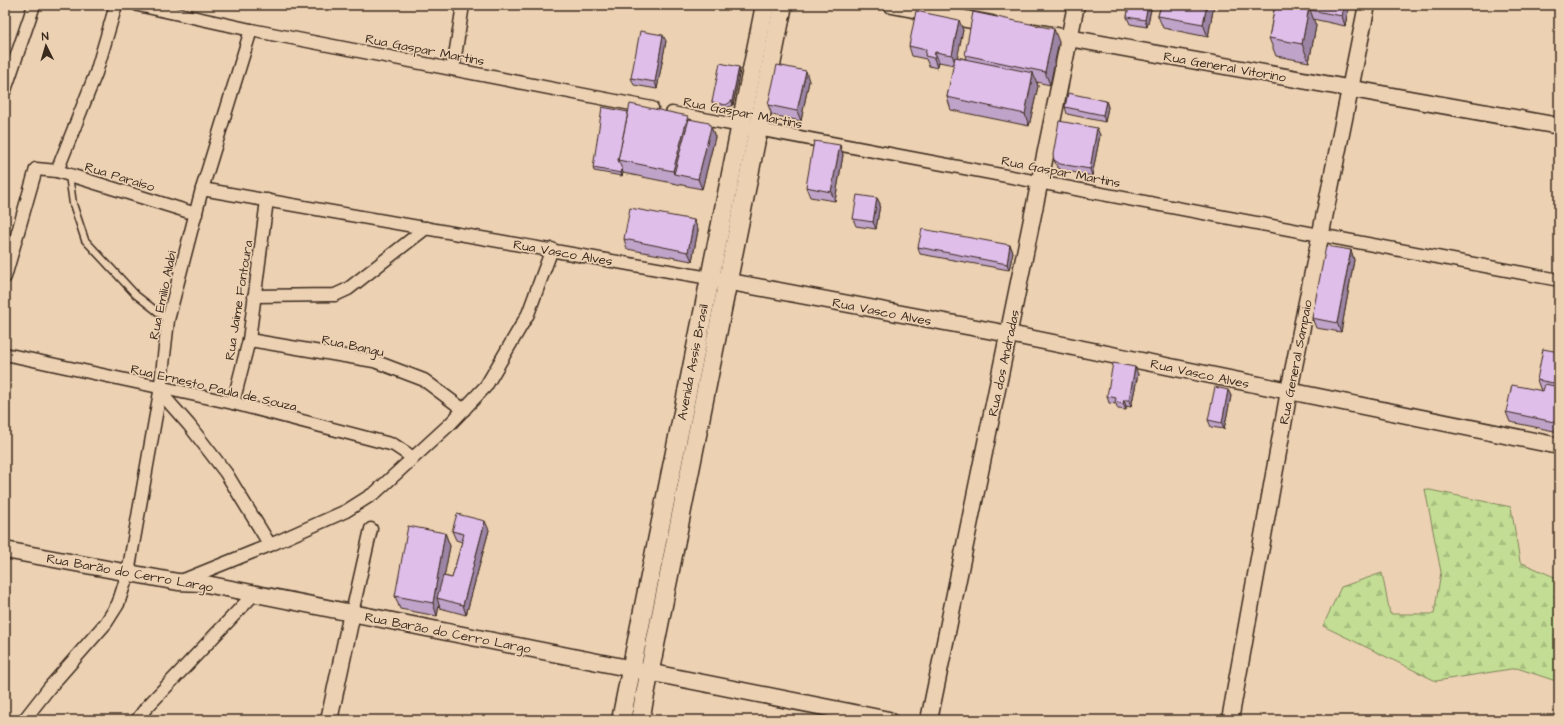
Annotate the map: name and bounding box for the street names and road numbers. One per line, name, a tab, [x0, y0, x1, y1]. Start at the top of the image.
street label: Rua Gaspar Martins	[364, 30, 486, 70]
street label: Rua General Vitorino	[1162, 47, 1288, 87]
street label: Rua Gaspar Martins	[682, 93, 804, 133]
street label: Rua Gaspar Martins	[1000, 152, 1122, 192]
street label: Rua Paraíso	[83, 158, 158, 196]
street label: Rua Vasco Alves	[512, 235, 614, 271]
street label: Rua Jaime Fontoura	[221, 238, 257, 361]
street label: Rua Emilio Alabi	[145, 249, 181, 341]
street label: Rua Vasco Alves	[831, 294, 933, 330]
street label: Rua General Sampaio	[1275, 298, 1317, 426]
street label: Avenida Assis Brasil	[673, 303, 713, 422]
street label: Rua dos Andradas	[984, 308, 1024, 418]
street label: Rua Bangu	[320, 331, 386, 362]
street label: Rua Vasco Alves	[1149, 355, 1251, 393]
street label: Rua Ernesto Paula de Souza	[129, 360, 299, 416]
street label: Rua Barão do Cerro Largo	[45, 549, 215, 598]
street label: Rua Barão do Cerro Largo	[363, 608, 533, 659]

